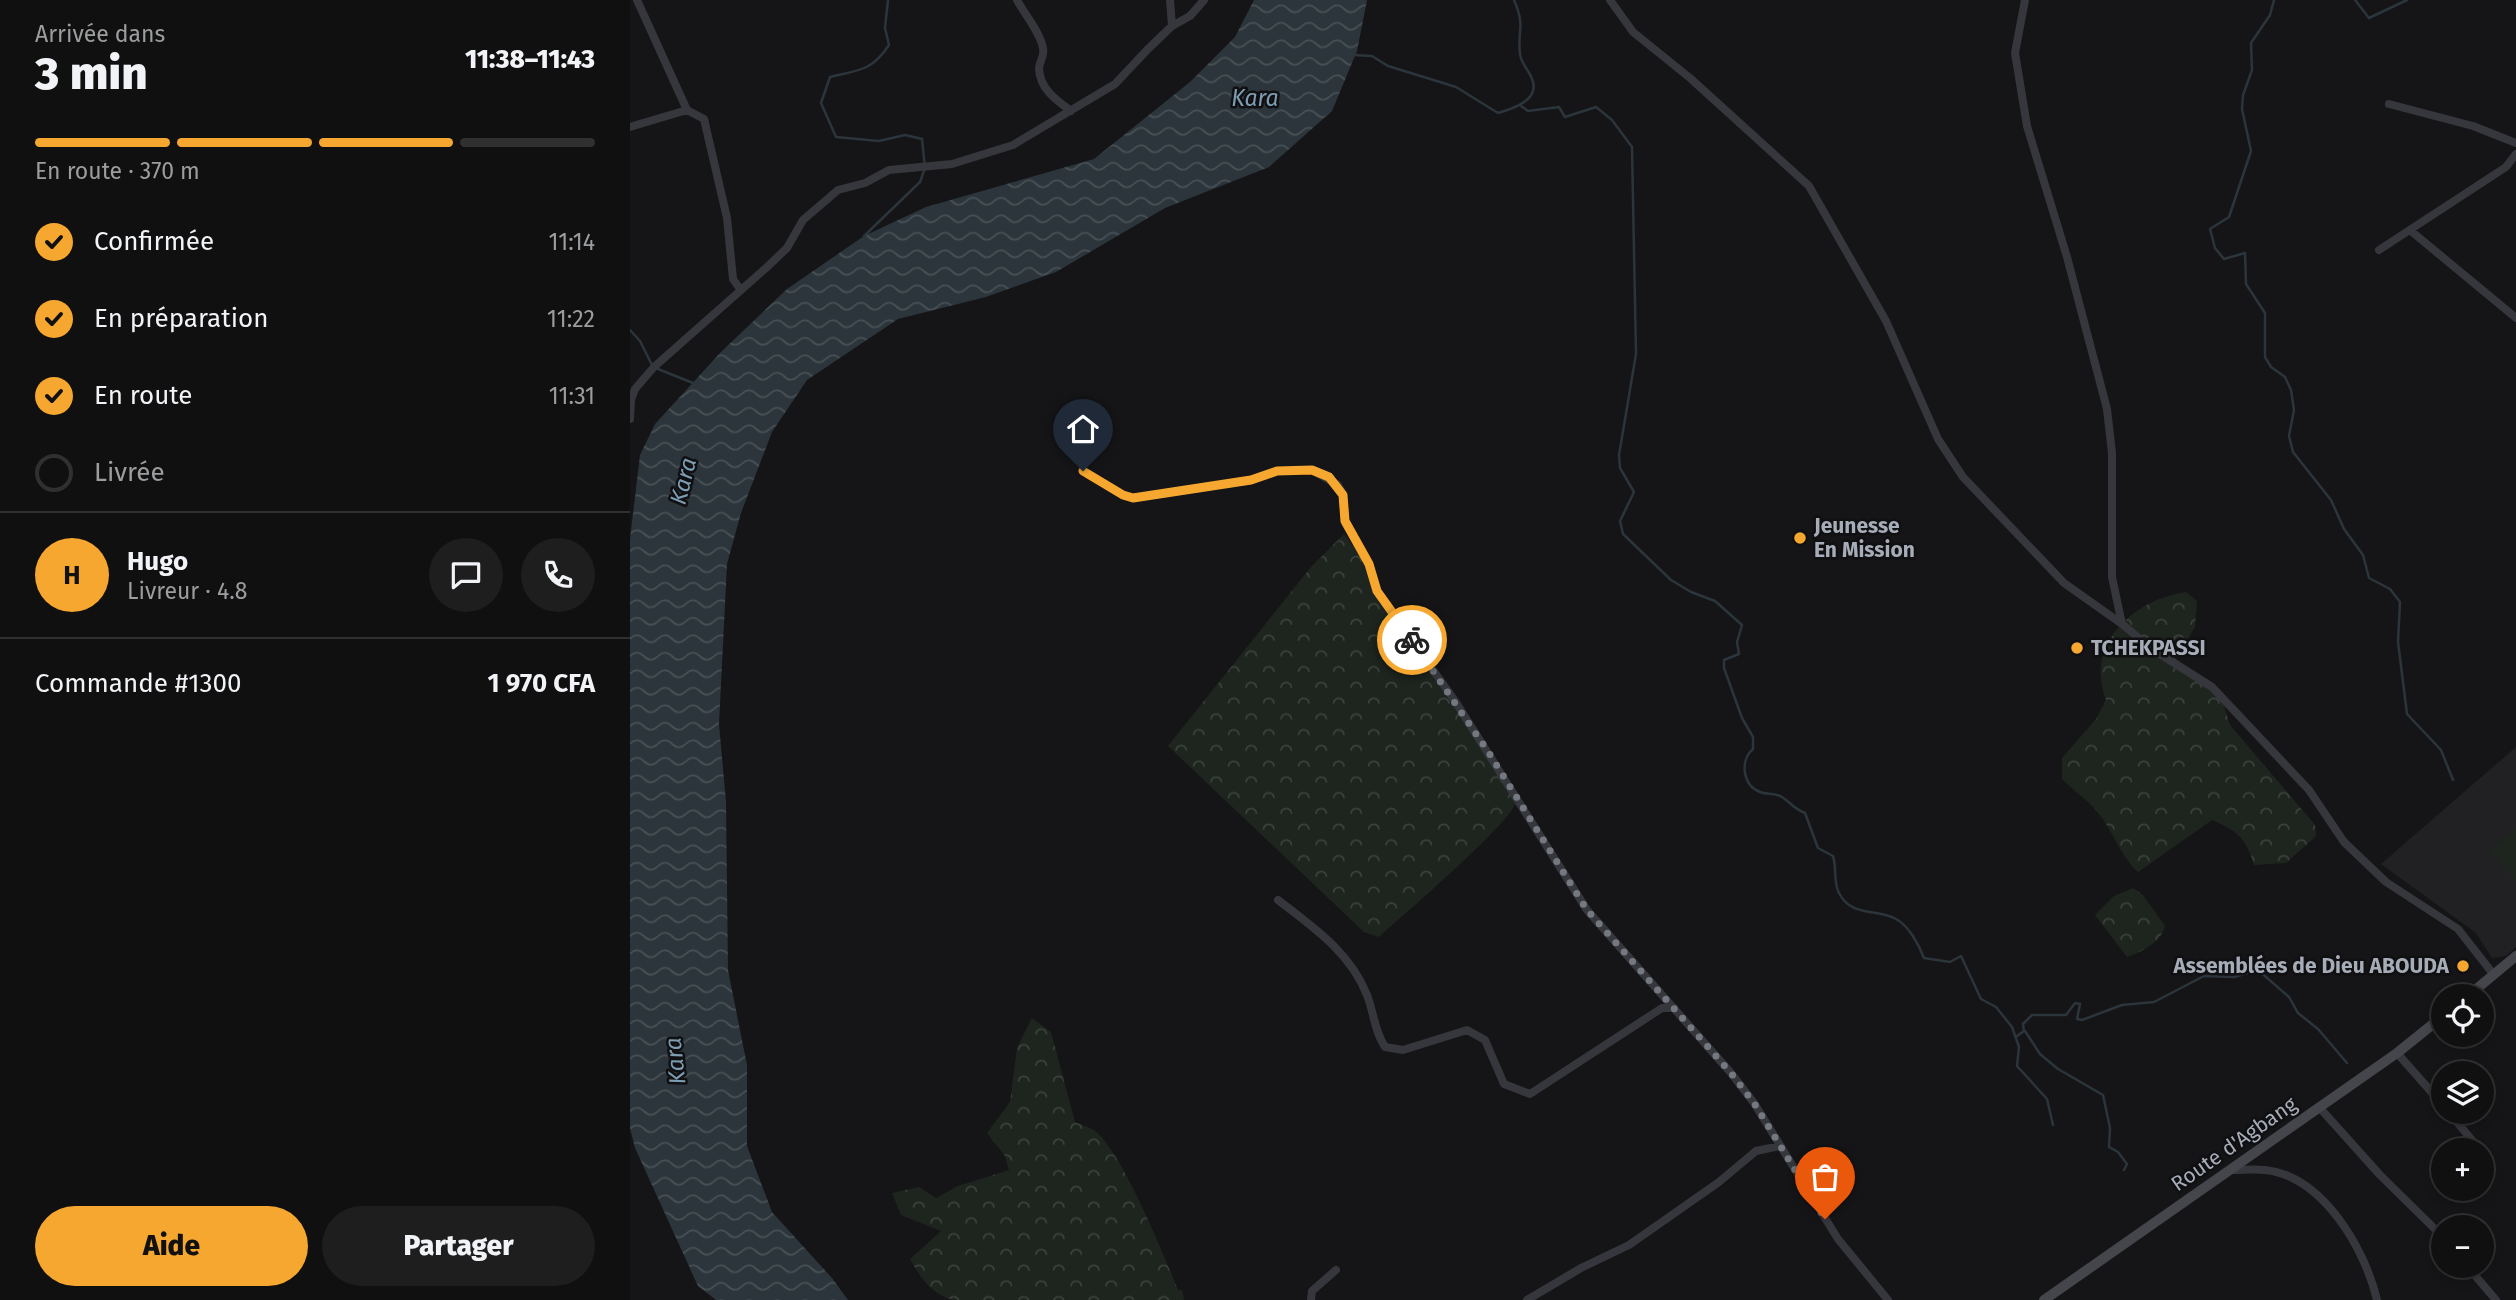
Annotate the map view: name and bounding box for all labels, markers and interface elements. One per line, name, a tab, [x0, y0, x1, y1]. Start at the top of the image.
text: Arrivée dans	[35, 20, 165, 48]
text: 11:38–11:43	[465, 44, 595, 75]
text: 3 min	[35, 46, 148, 101]
water label: Kara	[1231, 84, 1279, 112]
text: En route · 370 m	[35, 157, 200, 185]
icon: check	[35, 223, 73, 261]
text: Confirmée	[94, 226, 214, 257]
text: 11:14	[549, 228, 595, 256]
icon: check	[35, 300, 73, 338]
text: En préparation	[94, 303, 268, 334]
text: 11:22	[547, 305, 595, 333]
icon: check	[35, 377, 73, 415]
text: En route	[94, 380, 193, 411]
text: 11:31	[549, 382, 595, 410]
pin	[1053, 399, 1113, 471]
icon: home	[1064, 410, 1102, 448]
water label: Kara	[664, 455, 702, 507]
text: Livrée	[94, 457, 165, 488]
place label: Jeunesse En Mission	[1813, 513, 1915, 563]
marker: Jeunesse En Mission	[1792, 530, 1808, 546]
button: chat	[429, 538, 503, 612]
button: phone	[521, 538, 595, 612]
text: Hugo	[127, 546, 188, 577]
text: H	[63, 560, 81, 591]
text: Livreur · 4.8	[127, 577, 247, 605]
courier	[1377, 605, 1447, 675]
icon: bike	[1393, 621, 1431, 659]
place label: TCHEKPASSI	[2091, 635, 2206, 661]
marker: TCHEKPASSI	[2069, 640, 2085, 656]
text: Commande #1300	[35, 668, 242, 699]
text: 1 970 CFA	[488, 668, 595, 699]
place label: Assemblées de Dieu ABOUDA	[2172, 953, 2450, 979]
marker: Assemblées de Dieu ABOUDA	[2455, 958, 2471, 974]
map controls	[2431, 984, 2494, 1278]
button: locate	[2431, 984, 2494, 1047]
water label: Kara	[659, 1036, 691, 1086]
button: layers	[2431, 1061, 2494, 1124]
street label: Route d'Agbang	[2166, 1091, 2302, 1197]
button: +	[2431, 1138, 2494, 1201]
pin	[1795, 1147, 1855, 1219]
icon: bag	[1806, 1158, 1844, 1196]
button: Aide	[35, 1206, 308, 1286]
button: Partager	[322, 1206, 595, 1286]
button: −	[2431, 1215, 2494, 1278]

